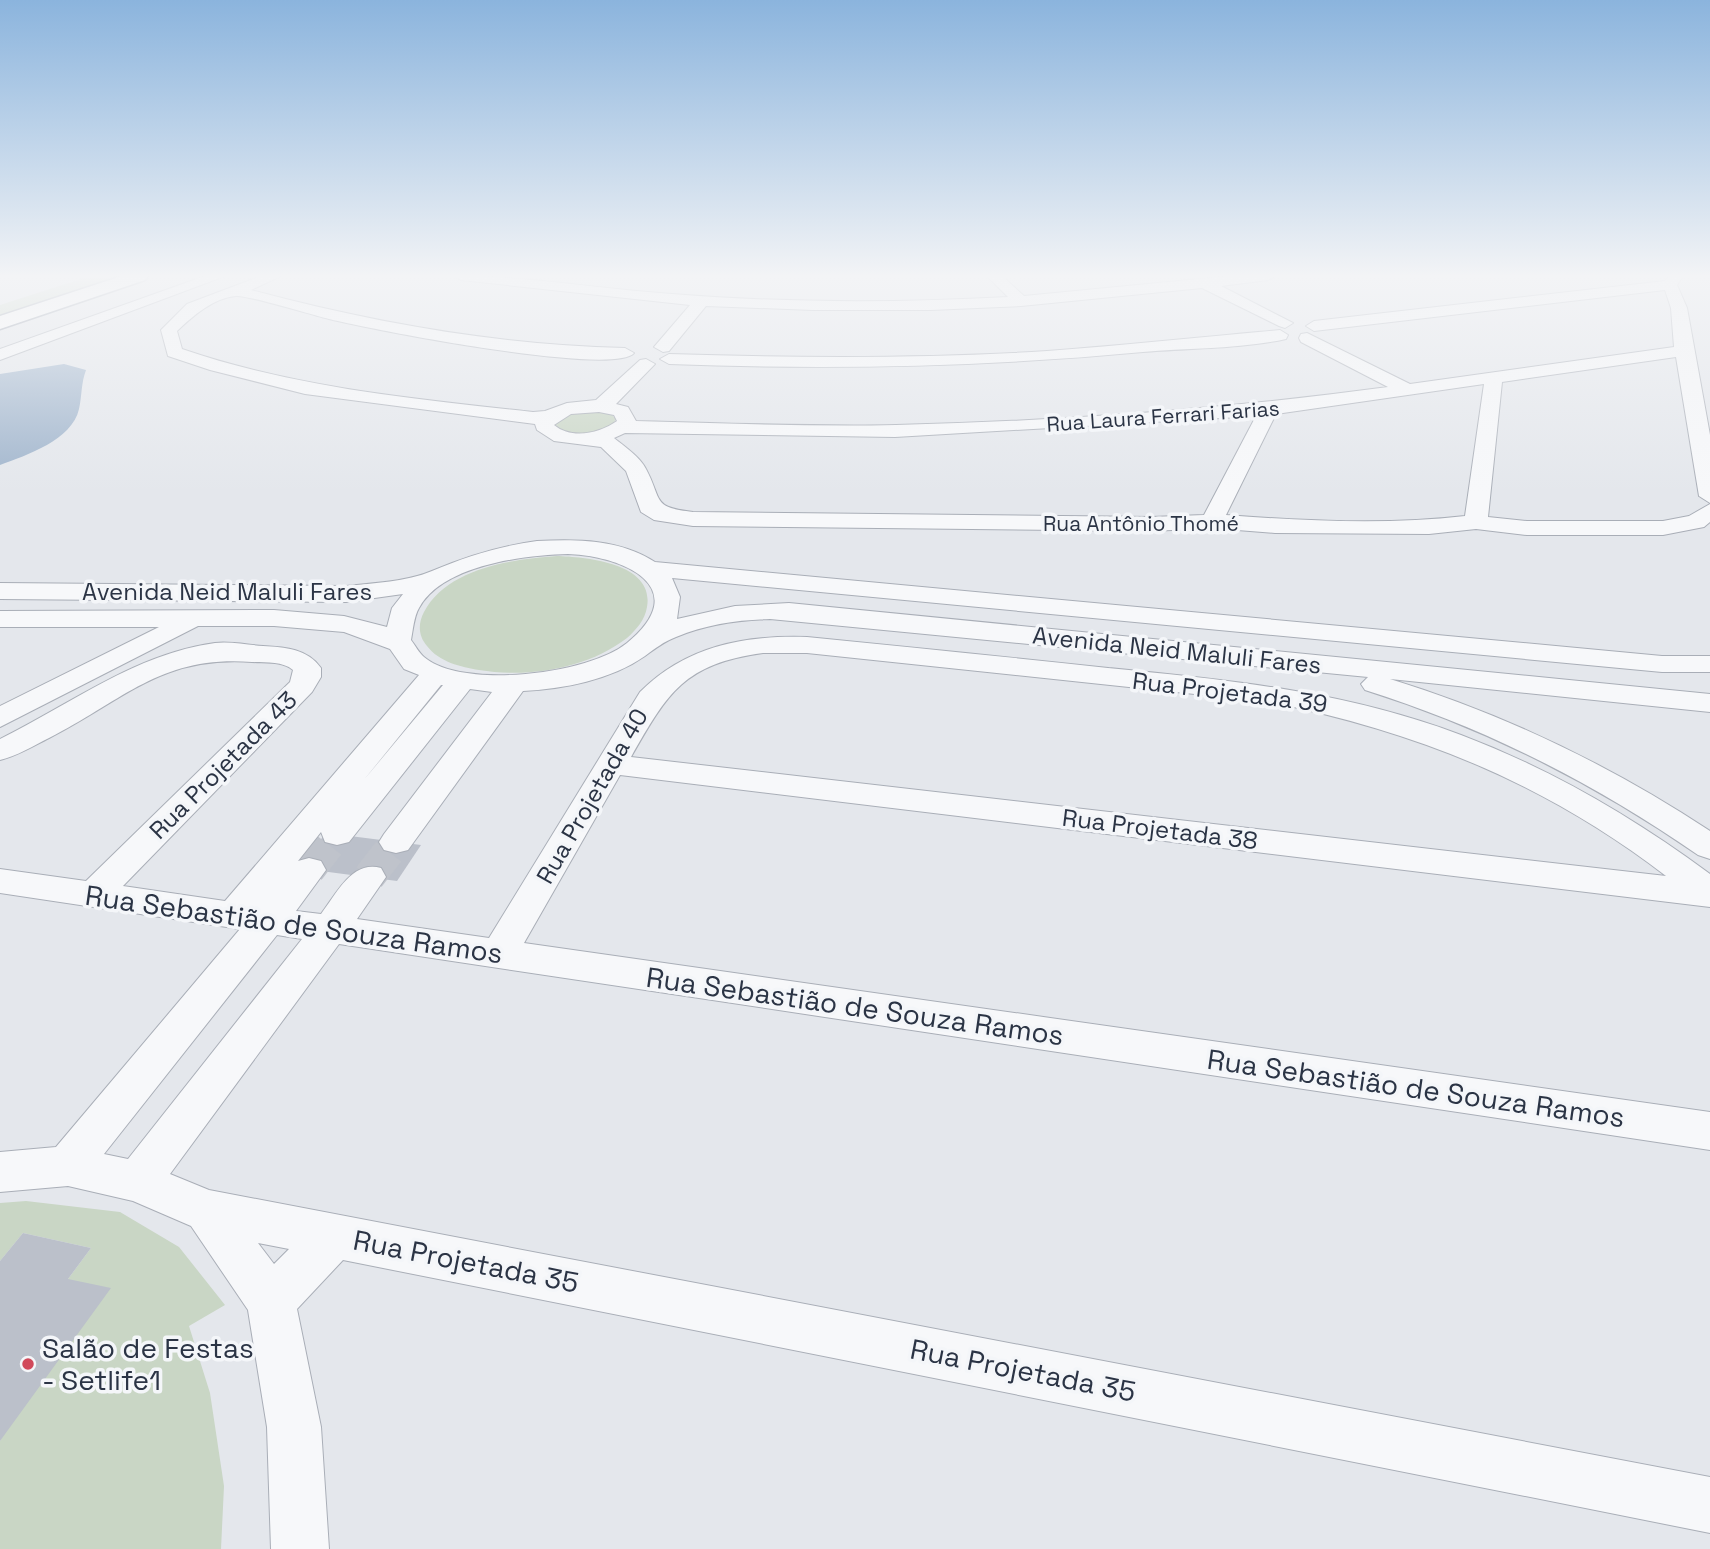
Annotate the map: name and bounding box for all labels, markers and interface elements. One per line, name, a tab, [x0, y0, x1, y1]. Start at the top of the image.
street label: Rua Laura Ferrari Farias	[1045, 394, 1281, 438]
street label: Rua Antônio Thomé	[1043, 510, 1239, 537]
street label: Avenida Neid Maluli Fares	[82, 576, 372, 607]
street label: Avenida Neid Maluli Fares	[1031, 619, 1323, 681]
street label: Rua Projetada 39	[1131, 665, 1329, 719]
street label: Rua Projetada 43	[142, 684, 304, 846]
street label: Rua Projetada 40	[529, 703, 655, 889]
street label: Rua Projetada 38	[1061, 802, 1259, 856]
street label: Rua Sebastião de Souza Ramos	[83, 877, 505, 971]
street label: Rua Sebastião de Souza Ramos	[644, 959, 1066, 1053]
street label: Rua Sebastião de Souza Ramos	[1205, 1041, 1627, 1135]
street label: Rua Projetada 35	[350, 1222, 582, 1300]
place label: Salão de Festas - Setlife1	[42, 1330, 254, 1398]
street label: Rua Projetada 35	[907, 1331, 1139, 1409]
marker: Salão de Festas - Setlife1	[20, 1356, 36, 1372]

